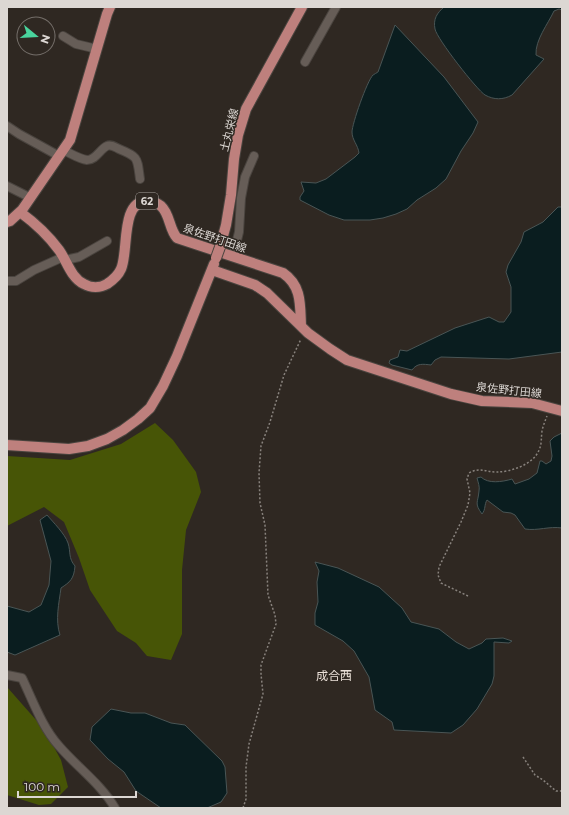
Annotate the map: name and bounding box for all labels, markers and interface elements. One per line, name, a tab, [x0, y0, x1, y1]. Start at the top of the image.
north arrow	[16, 16, 56, 56]
text: N	[37, 33, 54, 45]
street label: 土丸栄線	[217, 107, 241, 153]
road number: 62	[136, 193, 158, 209]
street label: 泉佐野打田線	[182, 221, 248, 255]
street label: 泉佐野打田線	[475, 380, 543, 400]
district label: 成合西	[316, 668, 352, 683]
scale bar	[18, 773, 136, 799]
text: 100 m	[24, 779, 60, 794]

